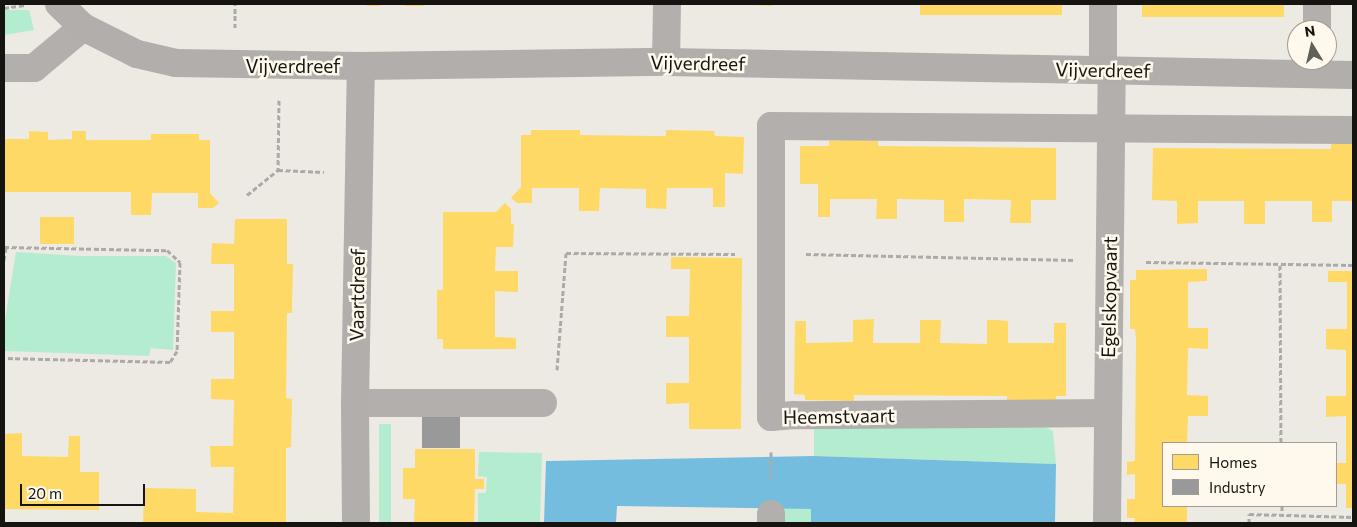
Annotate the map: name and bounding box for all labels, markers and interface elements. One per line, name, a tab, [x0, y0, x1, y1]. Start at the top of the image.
north arrow	[1287, 20, 1337, 70]
text: N	[1303, 21, 1316, 40]
street label: Vijverdreef	[650, 51, 746, 75]
street label: Vijverdreef	[245, 55, 341, 77]
street label: Vijverdreef	[1055, 58, 1151, 82]
street label: Egelskopvaart	[1097, 236, 1121, 358]
street label: Vaartdreef	[345, 248, 369, 342]
street label: Heemstvaart	[783, 404, 895, 428]
legend	[1162, 442, 1337, 507]
text: Homes	[1209, 453, 1257, 471]
scale bar	[22, 474, 148, 506]
text: Industry	[1209, 478, 1266, 496]
text: 20 m	[28, 484, 62, 502]

